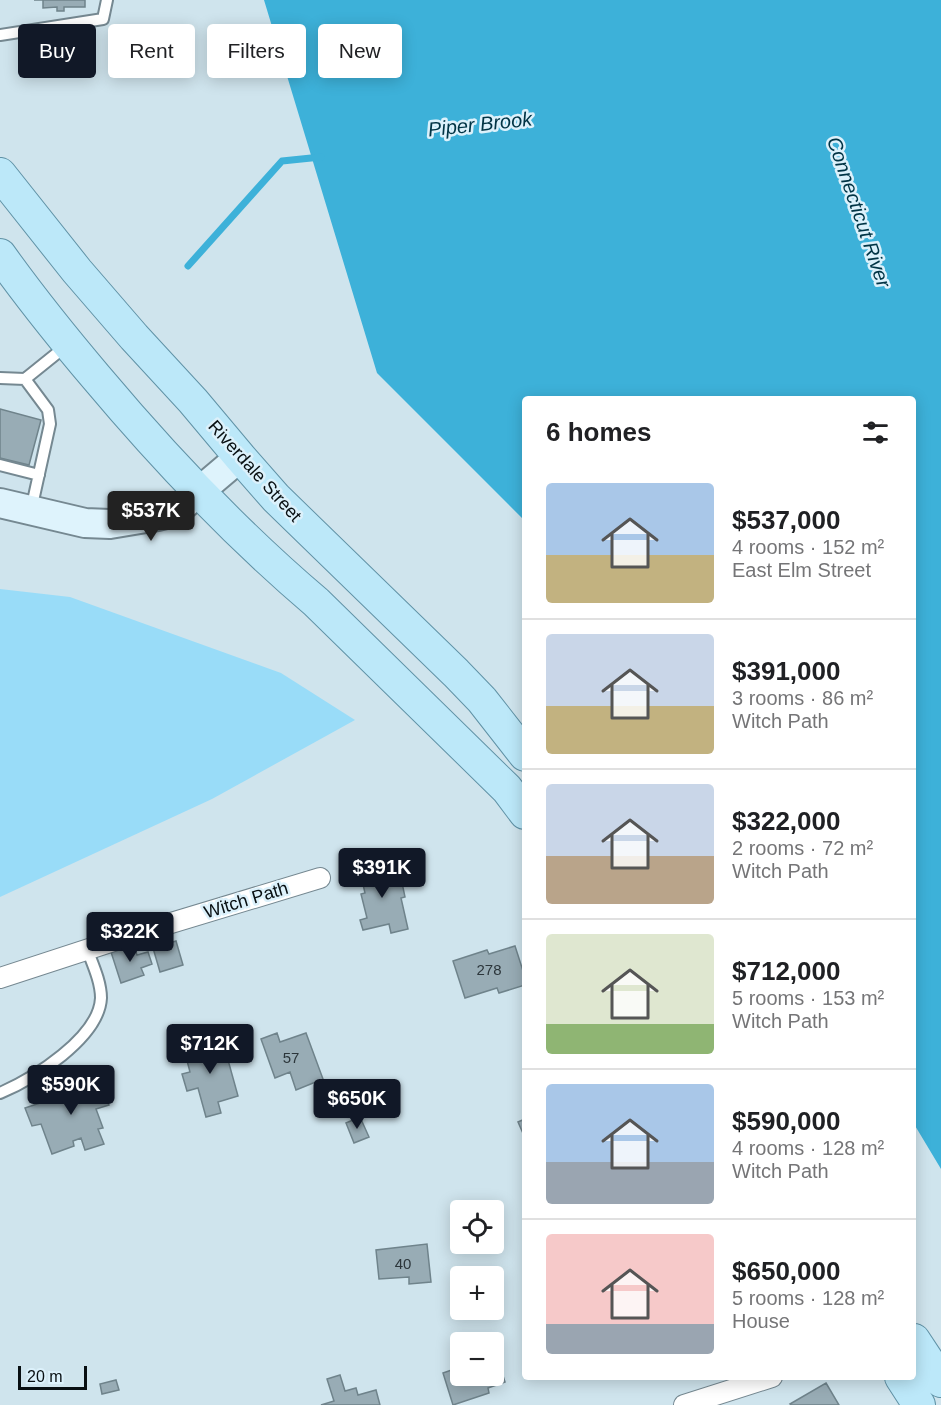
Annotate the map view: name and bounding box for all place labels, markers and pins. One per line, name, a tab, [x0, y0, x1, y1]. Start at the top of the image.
pin: $537K	[109, 491, 193, 542]
pin: $391K	[340, 848, 424, 899]
pin: $322K	[88, 912, 172, 963]
pin: $712K	[168, 1024, 252, 1075]
pin: $590K	[29, 1065, 113, 1116]
pin: $650K	[315, 1079, 399, 1130]

